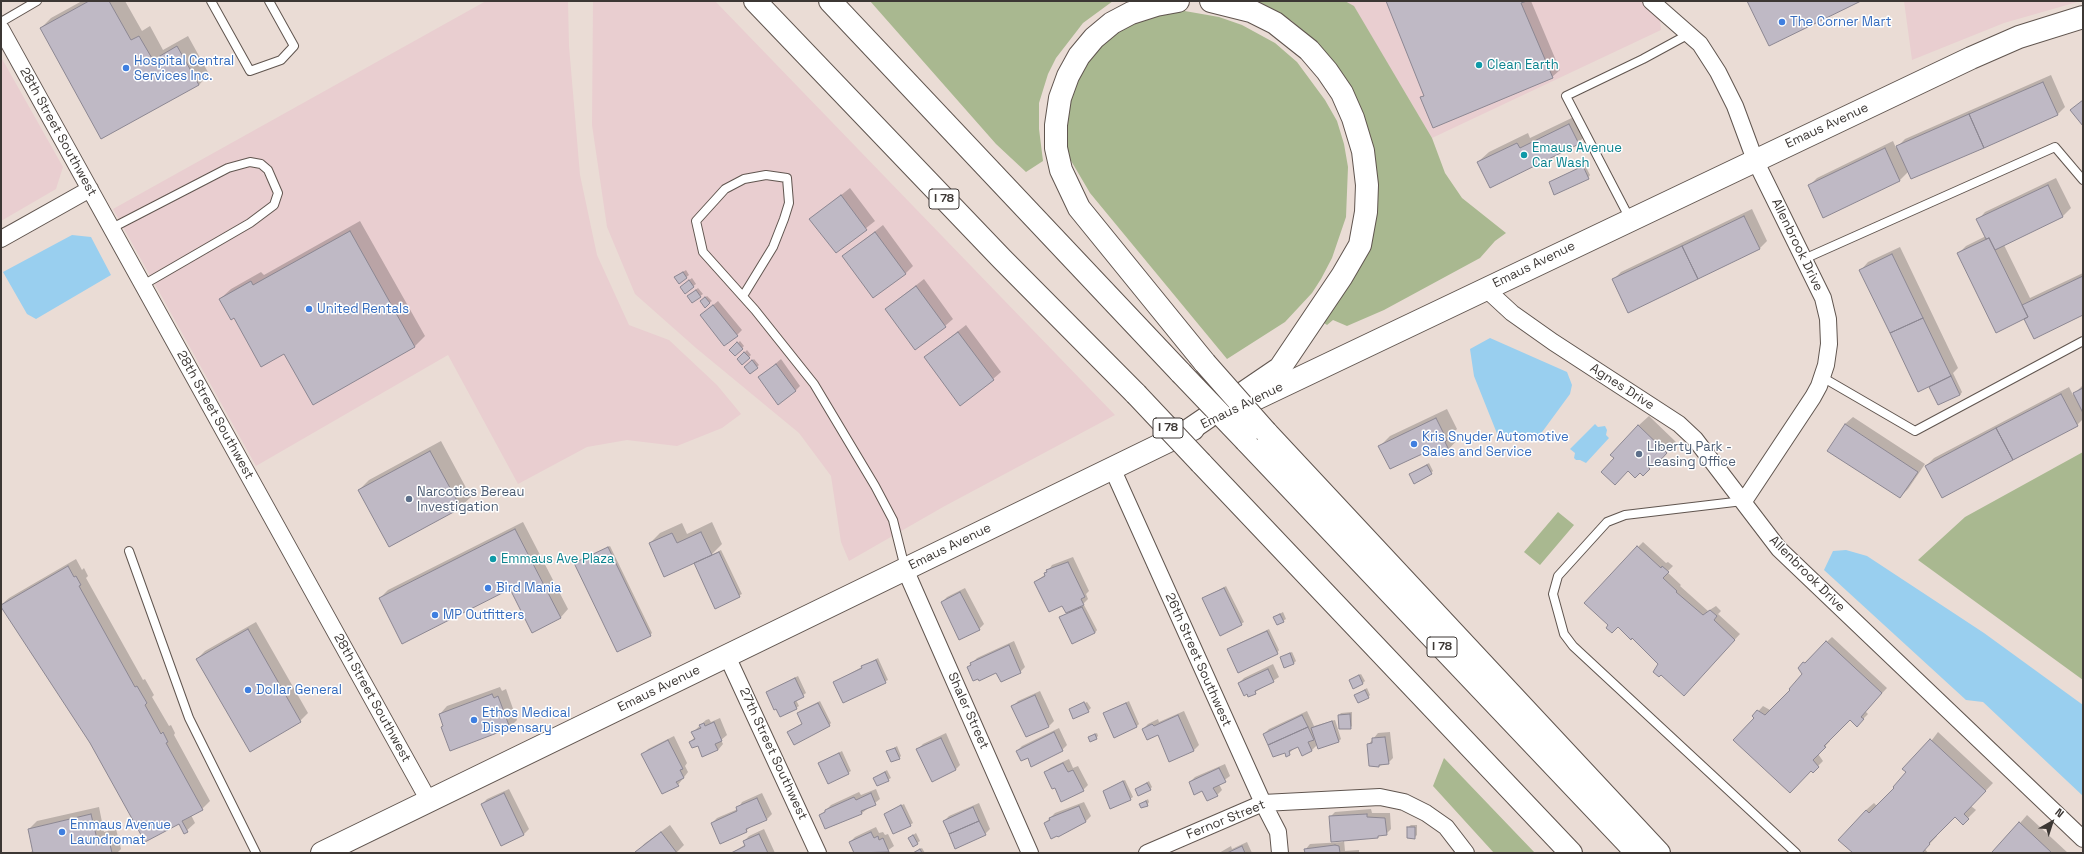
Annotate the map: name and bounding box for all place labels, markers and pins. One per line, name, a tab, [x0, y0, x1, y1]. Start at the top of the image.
place label: The Corner Mart	[1790, 14, 1891, 30]
marker: The Corner Mart	[1777, 17, 1787, 27]
place label: Hospital Central Services Inc.	[134, 53, 234, 84]
place label: Clean Earth	[1487, 57, 1559, 73]
marker: Clean Earth	[1474, 60, 1484, 70]
marker: Hospital Central Services Inc.	[121, 63, 131, 73]
place label: Emaus Avenue Car Wash	[1532, 140, 1622, 171]
marker: Emaus Avenue Car Wash	[1519, 150, 1529, 160]
place label: United Rentals	[317, 301, 409, 317]
marker: United Rentals	[304, 304, 314, 314]
place label: Kris Snyder Automotive Sales and Service	[1422, 429, 1569, 460]
marker: Kris Snyder Automotive Sales and Service	[1409, 439, 1419, 449]
place label: Liberty Park - Leasing Office	[1647, 439, 1736, 470]
marker: Liberty Park - Leasing Office	[1634, 449, 1644, 459]
place label: Narcotics Bereau Investigation	[417, 484, 524, 515]
marker: Narcotics Bereau Investigation	[404, 494, 414, 504]
place label: Emmaus Ave Plaza	[501, 551, 615, 567]
marker: Emmaus Ave Plaza	[488, 554, 498, 564]
place label: Bird Mania	[496, 580, 562, 596]
marker: Bird Mania	[483, 583, 493, 593]
place label: MP Outfitters	[443, 607, 524, 623]
marker: MP Outfitters	[430, 610, 440, 620]
place label: Dollar General	[256, 682, 342, 698]
marker: Dollar General	[243, 685, 253, 695]
place label: Ethos Medical Dispensary	[482, 705, 570, 736]
marker: Ethos Medical Dispensary	[469, 715, 479, 725]
place label: Emmaus Avenue Laundromat	[70, 817, 171, 848]
marker: Emmaus Avenue Laundromat	[57, 827, 67, 837]

